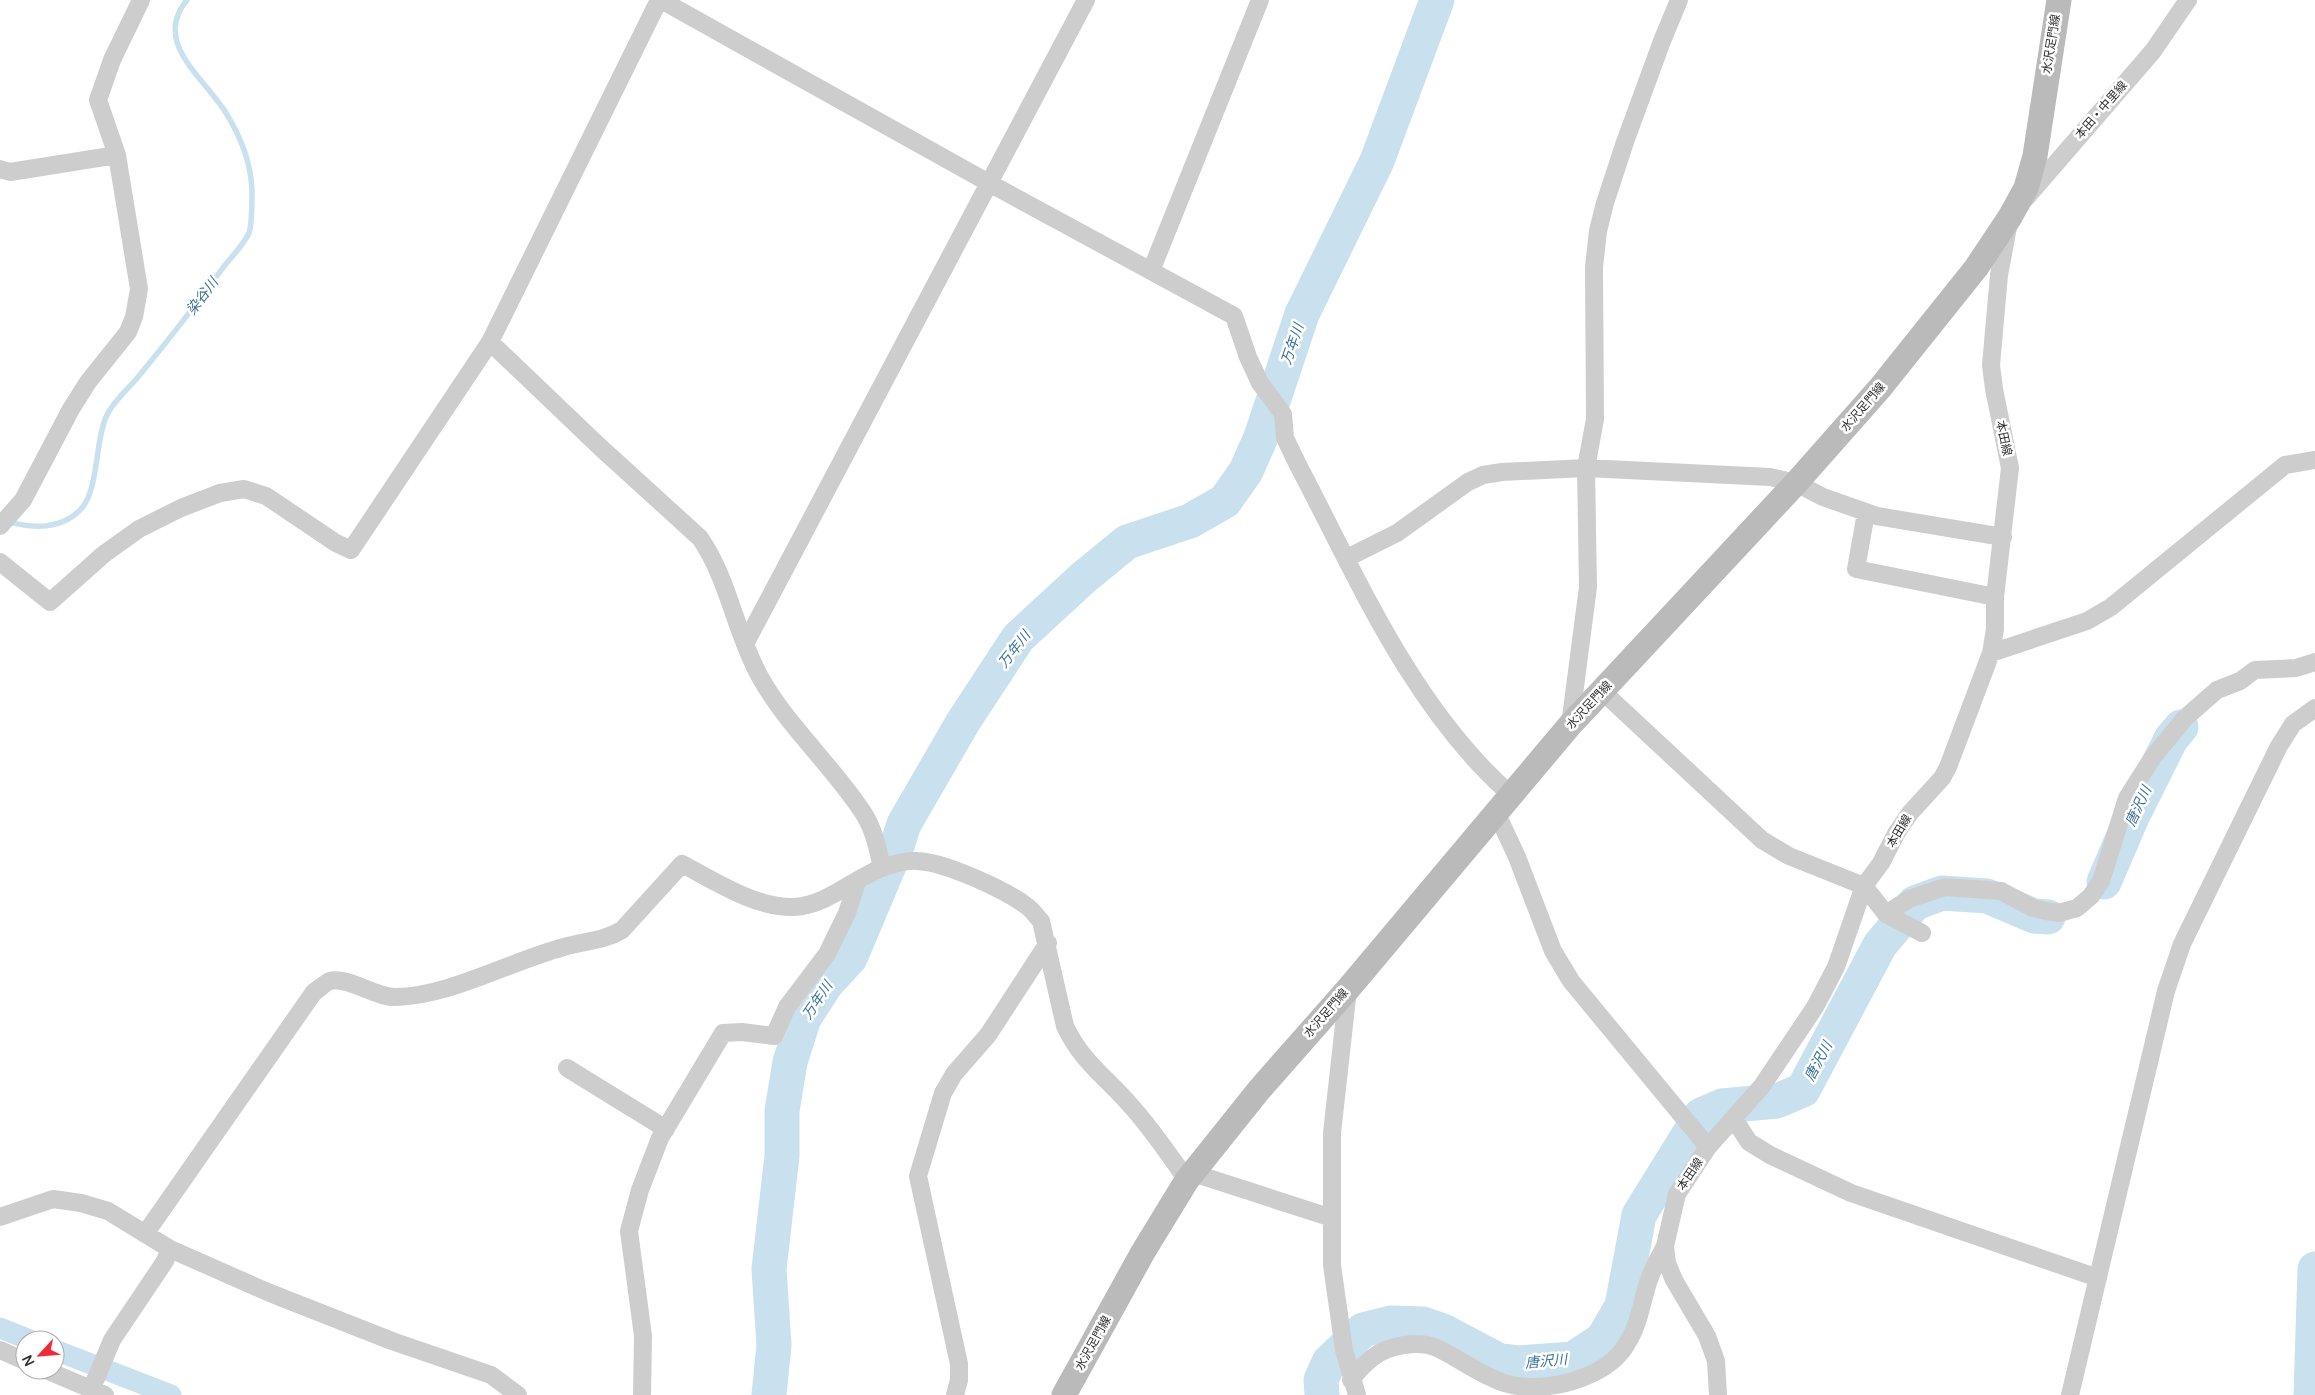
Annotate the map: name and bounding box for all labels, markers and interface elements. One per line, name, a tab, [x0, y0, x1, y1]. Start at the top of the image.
street label: 水沢足門線	[2037, 13, 2064, 75]
street label: 本田・中里線	[2071, 77, 2131, 142]
water label: 染谷川	[181, 272, 223, 318]
water label: 万年川	[1276, 319, 1308, 367]
street label: 水沢足門線	[1837, 378, 1889, 435]
street label: 本田線	[1992, 419, 2017, 457]
water label: 万年川	[993, 625, 1035, 671]
street label: 水沢足門線	[1562, 677, 1615, 732]
water label: 唐沢川	[2120, 781, 2156, 829]
street label: 本田線	[1882, 811, 1915, 851]
water label: 万年川	[797, 975, 837, 1022]
street label: 水沢足門線	[1300, 984, 1352, 1041]
water label: 唐沢川	[1799, 1036, 1837, 1084]
street label: 本田線	[1672, 1154, 1707, 1193]
street label: 水沢足門線	[1071, 1312, 1115, 1373]
north arrow	[15, 1330, 65, 1380]
water label: 唐沢川	[1524, 1349, 1570, 1372]
text: N	[17, 1352, 39, 1370]

